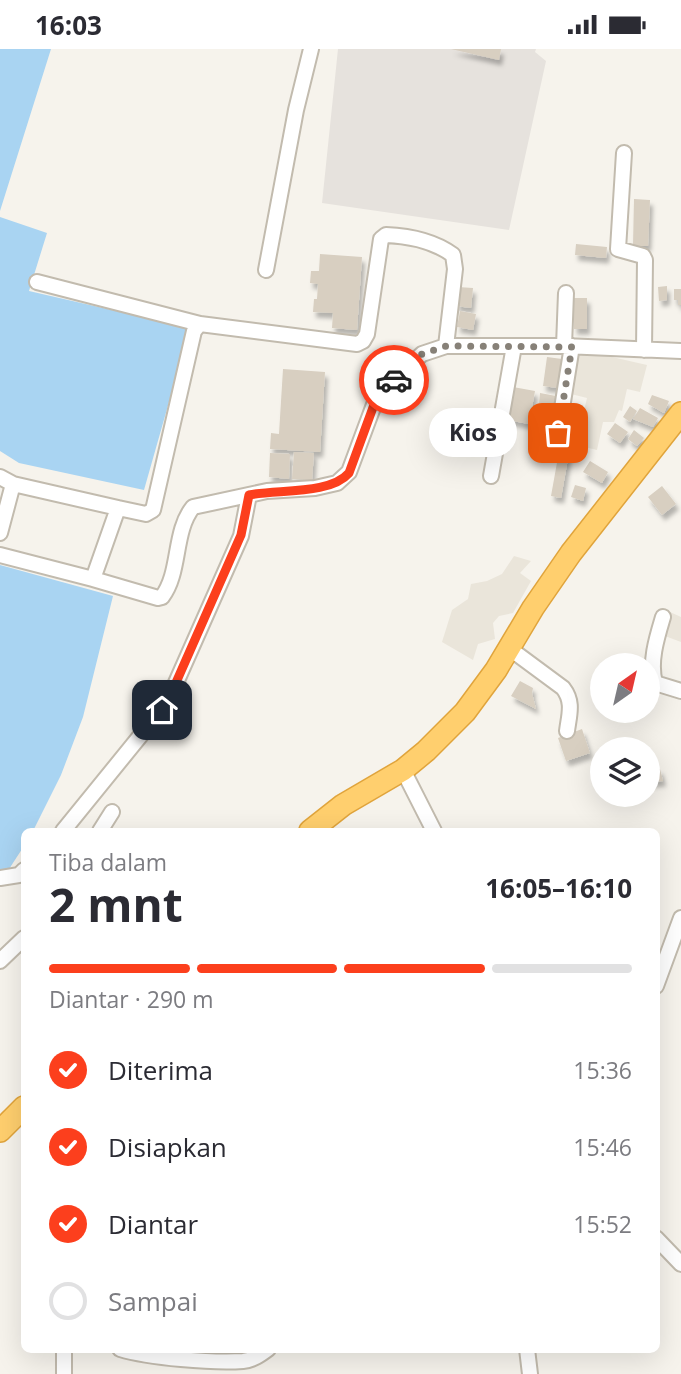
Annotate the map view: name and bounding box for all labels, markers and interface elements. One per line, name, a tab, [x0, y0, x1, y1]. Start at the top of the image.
text: 16:03	[35, 7, 102, 43]
courier	[359, 345, 429, 415]
icon: car	[375, 361, 413, 399]
pin	[528, 403, 588, 463]
callout: Kios	[428, 409, 516, 457]
icon: bag	[539, 414, 577, 452]
text: Kios	[449, 416, 497, 448]
north arrow	[590, 653, 660, 723]
map controls	[590, 653, 660, 807]
pin	[132, 680, 192, 740]
icon: home	[143, 691, 181, 729]
button: layers	[590, 737, 660, 807]
text: Tiba dalam	[49, 846, 167, 878]
text: 16:05–16:10	[485, 870, 632, 906]
text: 2 mnt	[49, 873, 183, 935]
text: Diantar · 290 m	[49, 983, 213, 1015]
icon: check	[49, 1051, 87, 1089]
text: Diterima	[108, 1052, 213, 1088]
text: 15:36	[573, 1054, 632, 1086]
icon: check	[49, 1128, 87, 1166]
text: Disiapkan	[108, 1129, 227, 1165]
text: 15:46	[573, 1131, 632, 1163]
icon: check	[49, 1205, 87, 1243]
text: Diantar	[108, 1206, 198, 1242]
text: 15:52	[573, 1208, 632, 1240]
text: Sampai	[108, 1283, 198, 1319]

